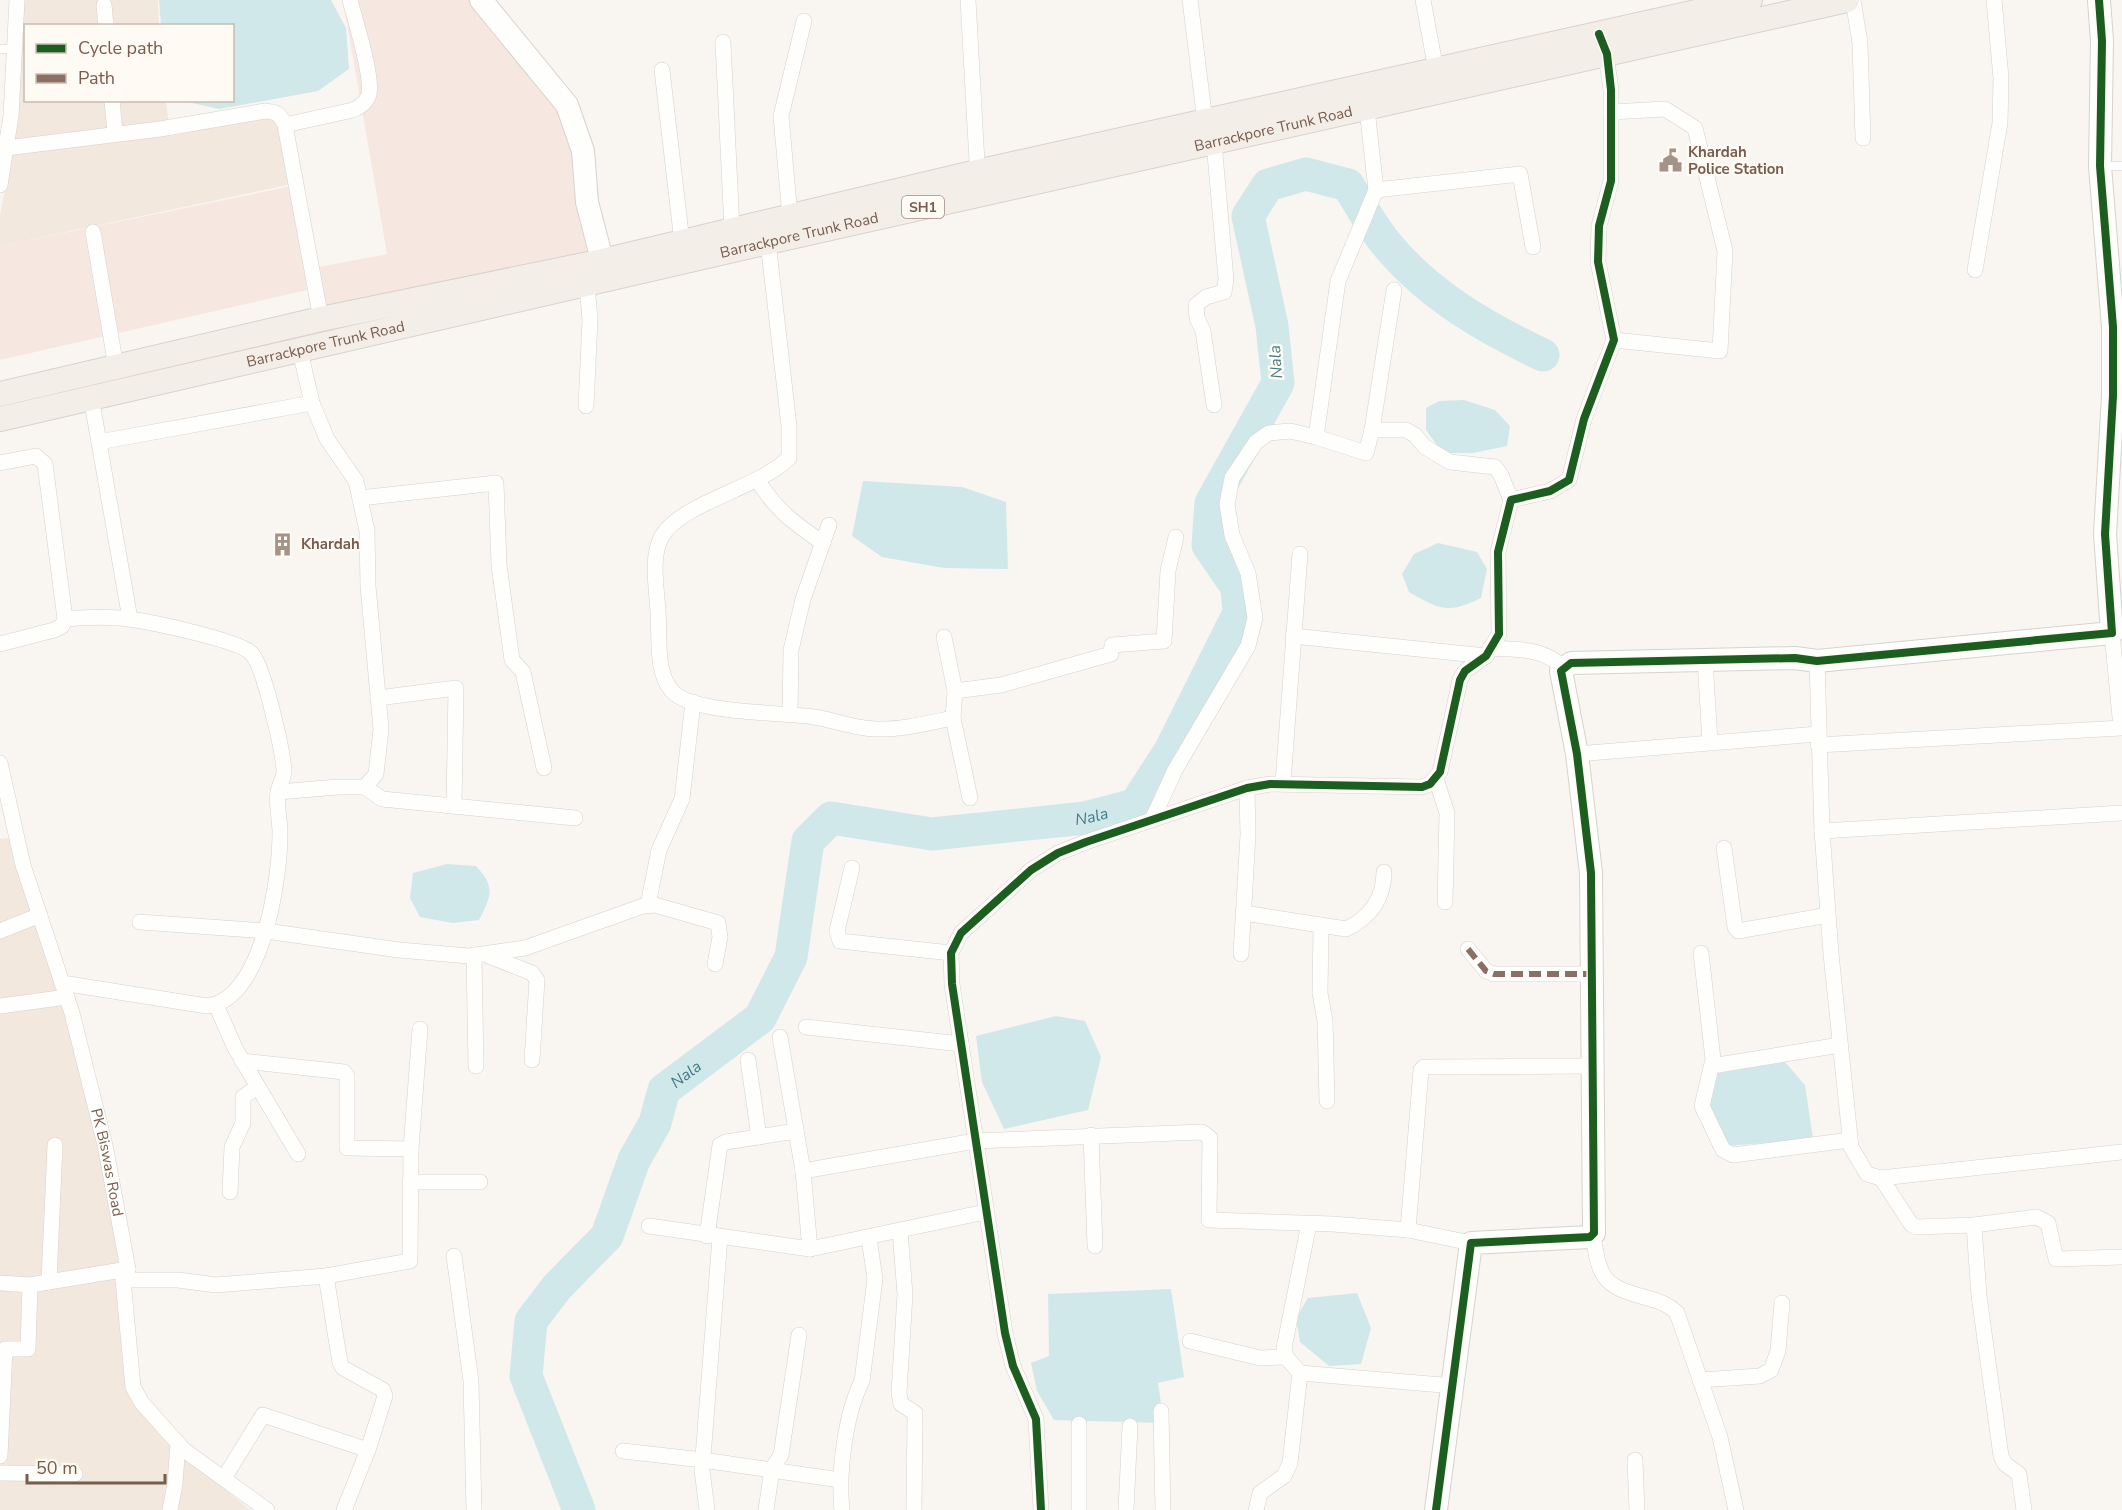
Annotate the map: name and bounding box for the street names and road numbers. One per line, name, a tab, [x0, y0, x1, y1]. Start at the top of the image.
street label: Barrackpore Trunk Road	[1192, 101, 1355, 156]
road number: SH1	[902, 196, 944, 218]
street label: Barrackpore Trunk Road	[718, 208, 880, 263]
street label: Barrackpore Trunk Road	[244, 316, 407, 372]
street label: PK Biswas Road	[86, 1106, 128, 1218]

